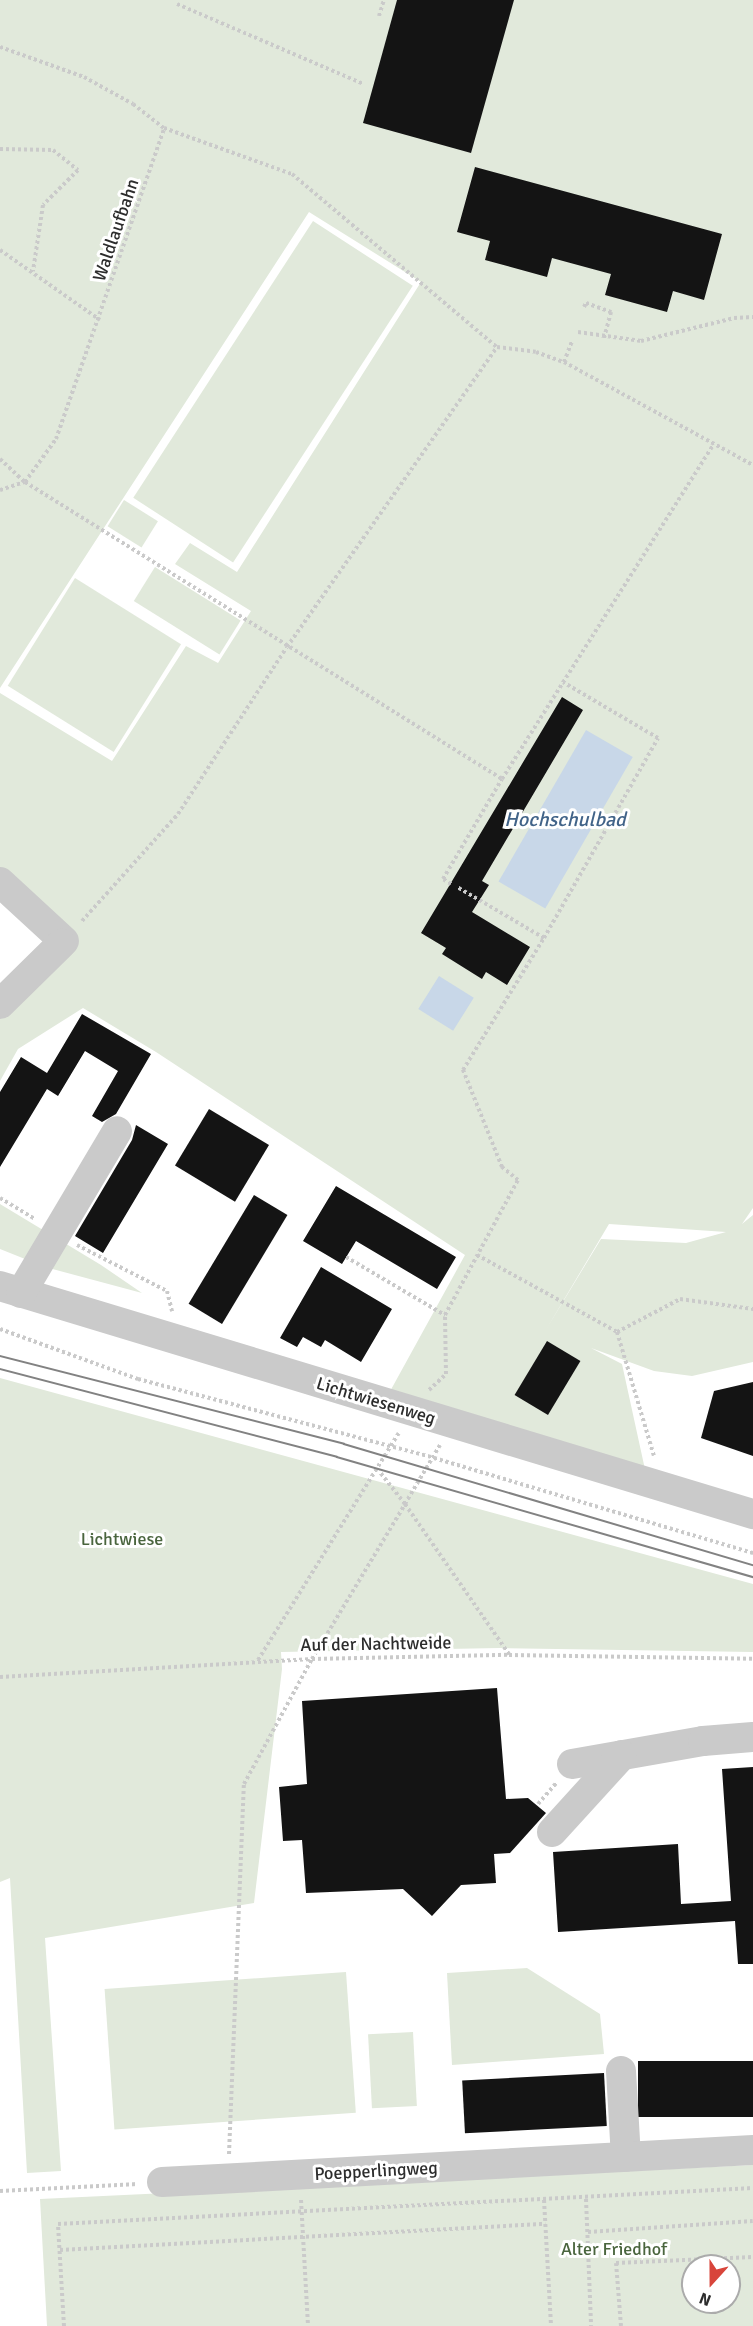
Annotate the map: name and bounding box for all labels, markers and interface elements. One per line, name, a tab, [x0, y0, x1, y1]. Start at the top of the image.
street label: Waldlaufbahn	[88, 176, 144, 284]
water label: Hochschulbad	[504, 807, 626, 831]
street label: Lichtwiesenweg	[314, 1373, 438, 1429]
park label: Lichtwiese	[81, 1528, 163, 1550]
street label: Auf der Nachtweide	[300, 1632, 452, 1656]
street label: Poepperlingweg	[314, 2157, 438, 2185]
park label: Alter Friedhof	[561, 2238, 667, 2260]
north arrow	[681, 2254, 741, 2314]
text: N	[696, 2288, 714, 2310]

